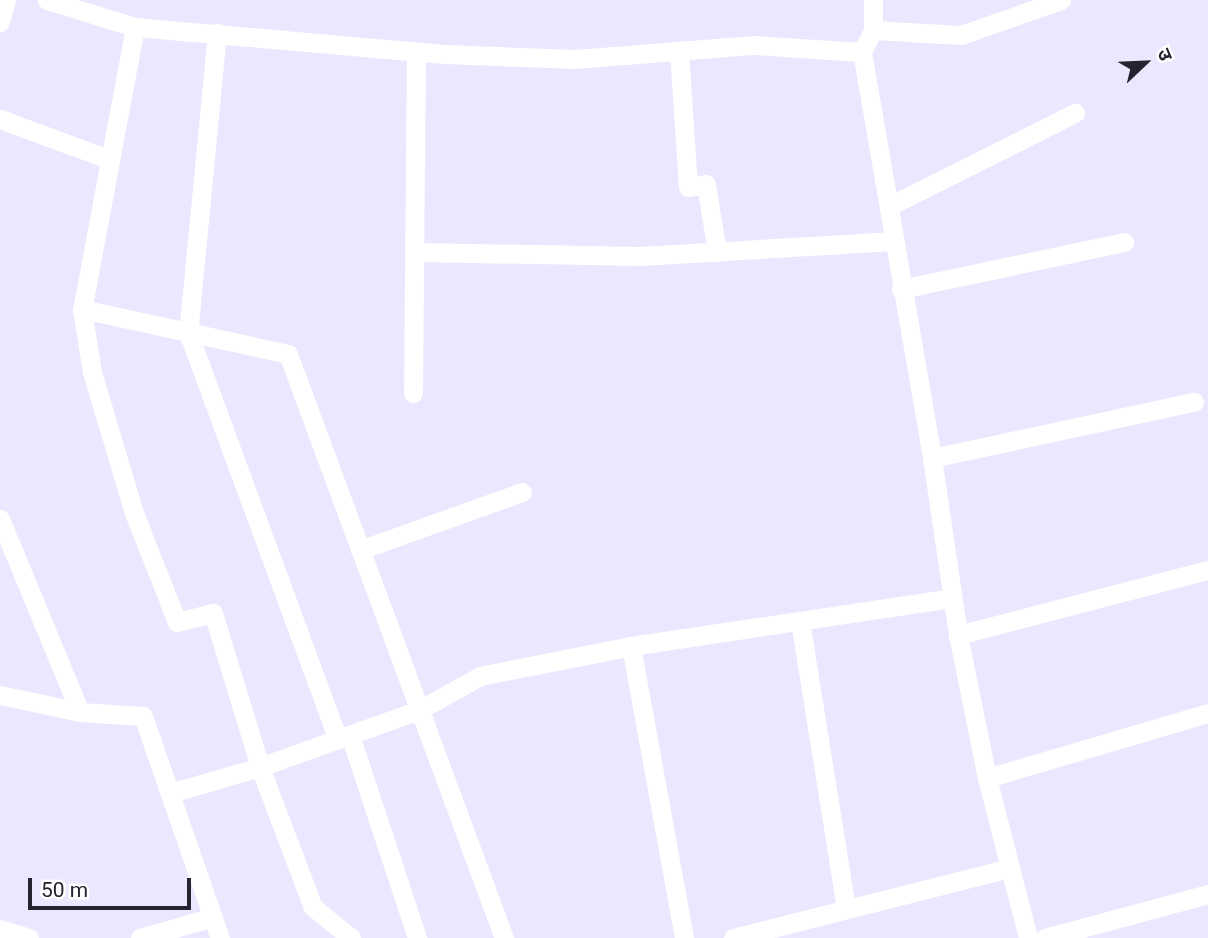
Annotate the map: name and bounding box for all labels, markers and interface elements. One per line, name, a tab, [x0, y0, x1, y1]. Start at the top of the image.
north arrow	[1110, 28, 1180, 98]
text: उ	[1152, 45, 1178, 64]
scale bar	[32, 864, 194, 908]
text: 50 m	[41, 878, 88, 902]

